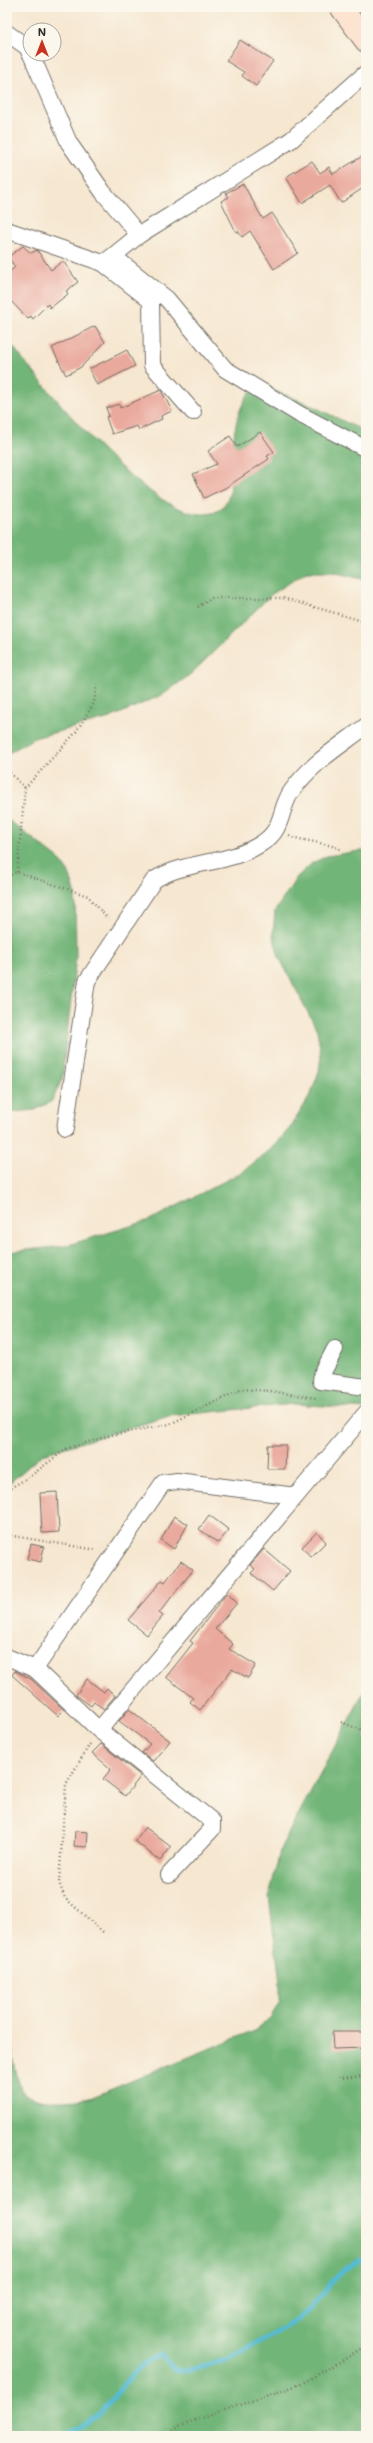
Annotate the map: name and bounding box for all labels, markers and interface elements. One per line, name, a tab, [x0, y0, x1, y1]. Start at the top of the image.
north arrow	[22, 22, 62, 62]
text: N	[38, 24, 46, 39]

